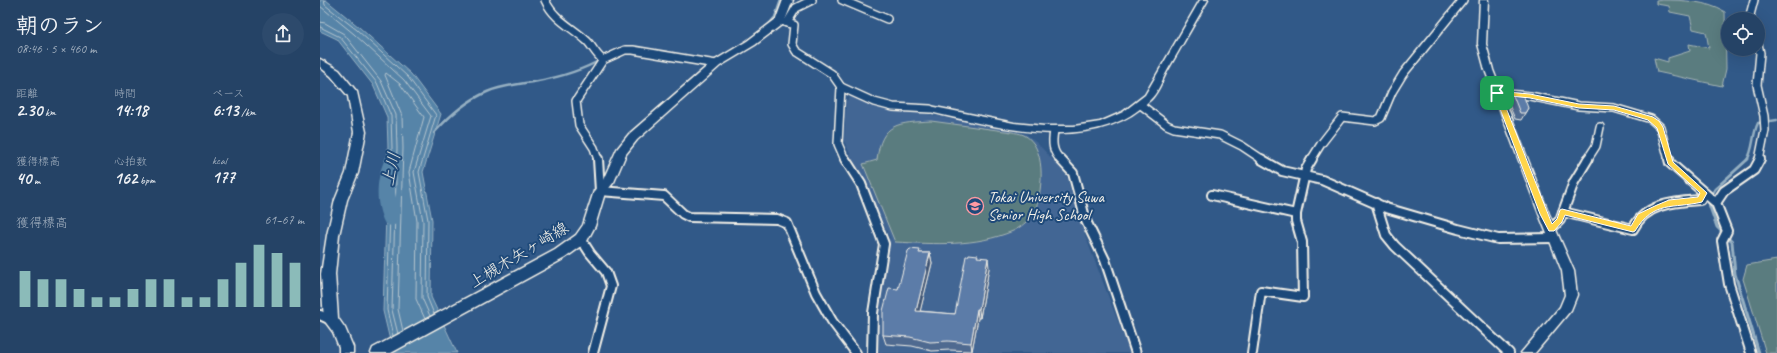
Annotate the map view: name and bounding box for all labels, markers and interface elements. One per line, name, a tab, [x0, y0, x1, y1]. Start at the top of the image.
text: 朝のラン	[16, 12, 104, 40]
map controls	[1721, 12, 1765, 56]
button: locate	[1721, 12, 1765, 56]
button: share	[262, 13, 304, 55]
text: 08:46 · 5 × 460 m	[16, 41, 97, 57]
pin	[1480, 76, 1514, 110]
icon: arrive	[1486, 82, 1508, 104]
text: 距離	[16, 86, 38, 100]
text: 時間	[114, 86, 136, 100]
text: ペース	[212, 86, 244, 100]
text: 2.30	[16, 100, 42, 121]
text: 14:18	[114, 100, 148, 121]
text: 6:13	[212, 100, 239, 121]
text: km	[42, 105, 56, 119]
text: /km	[239, 105, 256, 119]
water label: 上川	[377, 150, 405, 188]
text: kcal	[212, 153, 227, 167]
text: 獲得標高	[16, 154, 60, 168]
text: 心拍数	[114, 154, 147, 168]
text: 177	[212, 167, 235, 188]
text: 40	[16, 168, 31, 189]
text: 162	[114, 168, 137, 189]
text: m	[31, 173, 40, 187]
text: bpm	[137, 173, 155, 187]
place label: Tokai University Suwa Senior High School	[988, 187, 1106, 225]
school or university icon: Tokai University Suwa Senior High School	[965, 196, 985, 216]
text: 61–67 m	[264, 212, 304, 228]
text: 獲得標高	[16, 215, 68, 231]
street label: 上槻木矢ヶ崎線	[466, 218, 572, 292]

